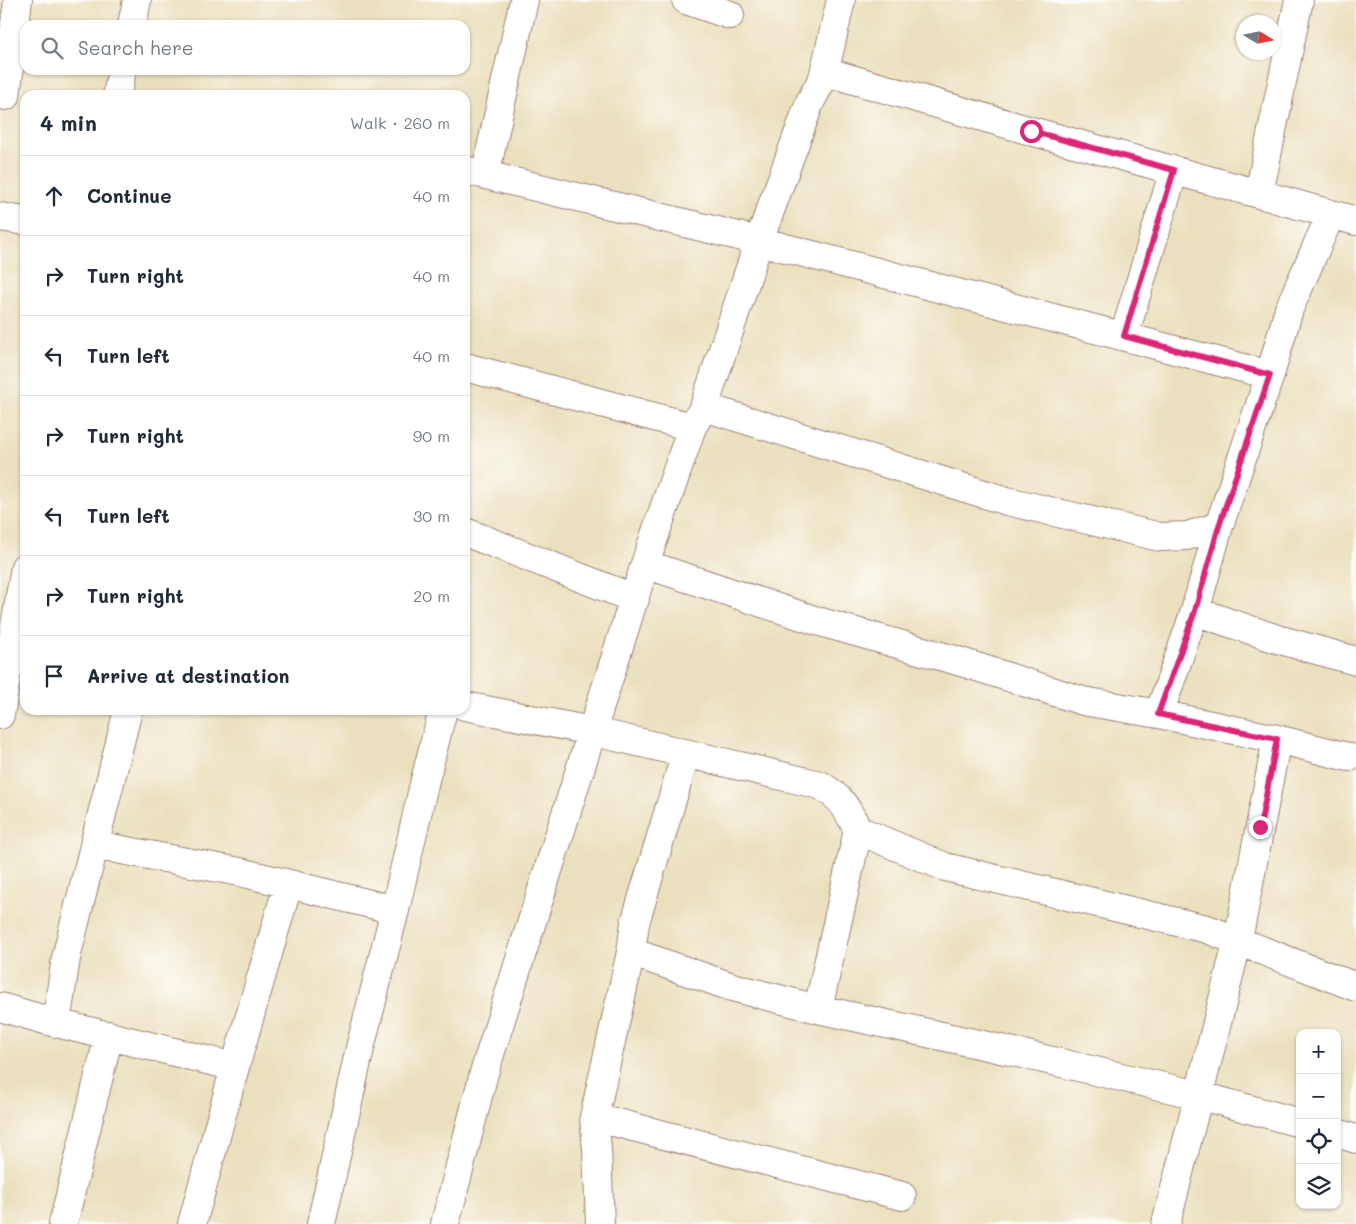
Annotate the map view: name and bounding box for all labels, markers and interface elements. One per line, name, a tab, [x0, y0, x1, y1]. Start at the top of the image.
north arrow	[1236, 15, 1281, 60]
search box	[20, 20, 470, 75]
icon: search	[38, 34, 66, 62]
text: Search here	[78, 35, 194, 60]
text: 4 min	[40, 109, 97, 136]
text: Walk · 260 m	[350, 112, 450, 133]
route start	[1020, 120, 1043, 143]
icon: ahead	[40, 182, 68, 210]
text: Continue	[87, 183, 172, 208]
text: 40 m	[413, 185, 450, 206]
icon: right	[40, 262, 68, 290]
text: Turn right	[87, 263, 184, 288]
text: 40 m	[413, 265, 450, 286]
icon: left	[40, 342, 68, 370]
text: Turn left	[87, 343, 170, 368]
text: 40 m	[413, 345, 450, 366]
icon: right	[40, 422, 68, 450]
text: Turn right	[87, 423, 184, 448]
text: 90 m	[413, 425, 450, 446]
icon: left	[40, 502, 68, 530]
text: Turn left	[87, 503, 170, 528]
text: 30 m	[413, 505, 450, 526]
icon: right	[40, 582, 68, 610]
text: Turn right	[87, 583, 184, 608]
text: 20 m	[413, 585, 450, 606]
icon: arrive	[40, 662, 68, 690]
text: Arrive at destination	[87, 663, 290, 688]
route end	[1249, 816, 1272, 839]
map controls	[1296, 1029, 1341, 1209]
button: +	[1296, 1029, 1341, 1074]
button: −	[1296, 1074, 1341, 1119]
button: locate	[1296, 1119, 1341, 1164]
button: layers	[1296, 1164, 1341, 1209]

